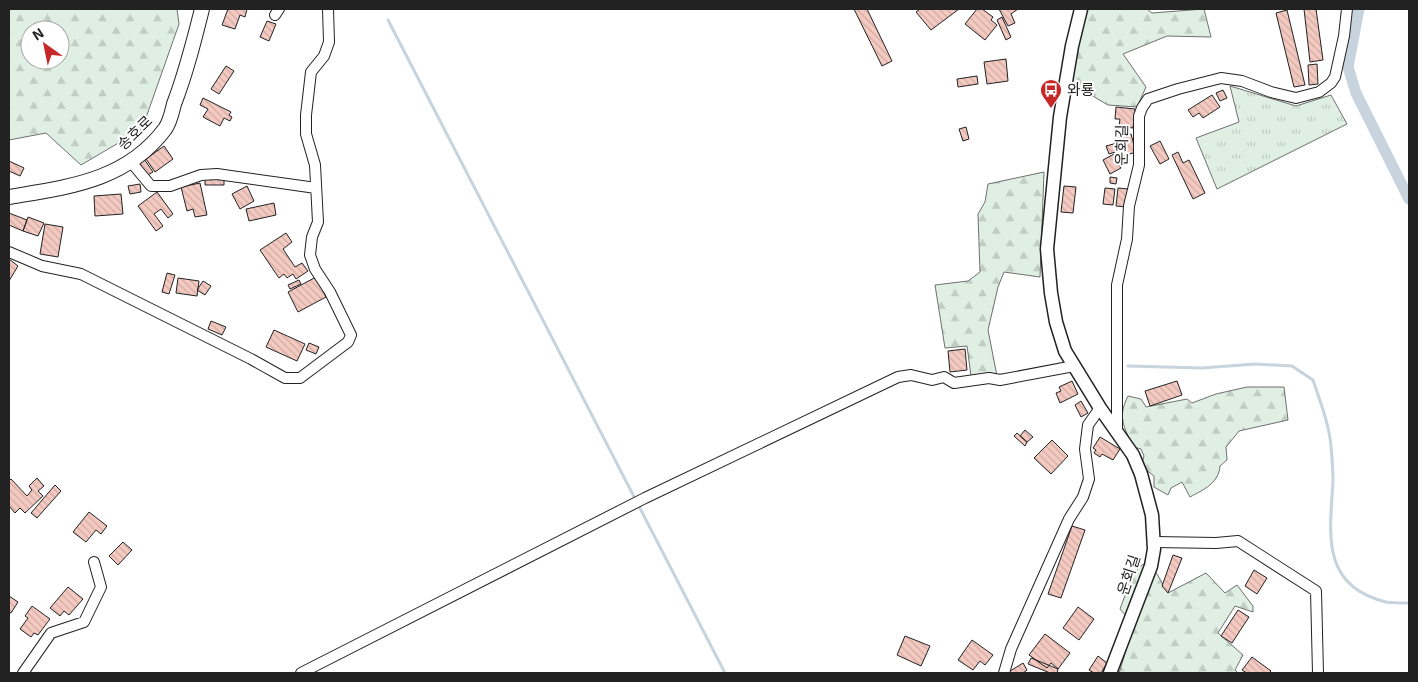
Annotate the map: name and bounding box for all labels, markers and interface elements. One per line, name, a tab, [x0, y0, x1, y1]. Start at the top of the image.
north arrow	[20, 20, 70, 70]
text: N	[29, 24, 47, 44]
bus stop icon: 와룡	[1039, 78, 1063, 109]
place label: 와룡	[1067, 80, 1095, 98]
street label: 송호로	[113, 111, 155, 153]
street label: 운회길	[1112, 124, 1130, 166]
street label: 운회길	[1113, 552, 1143, 597]

